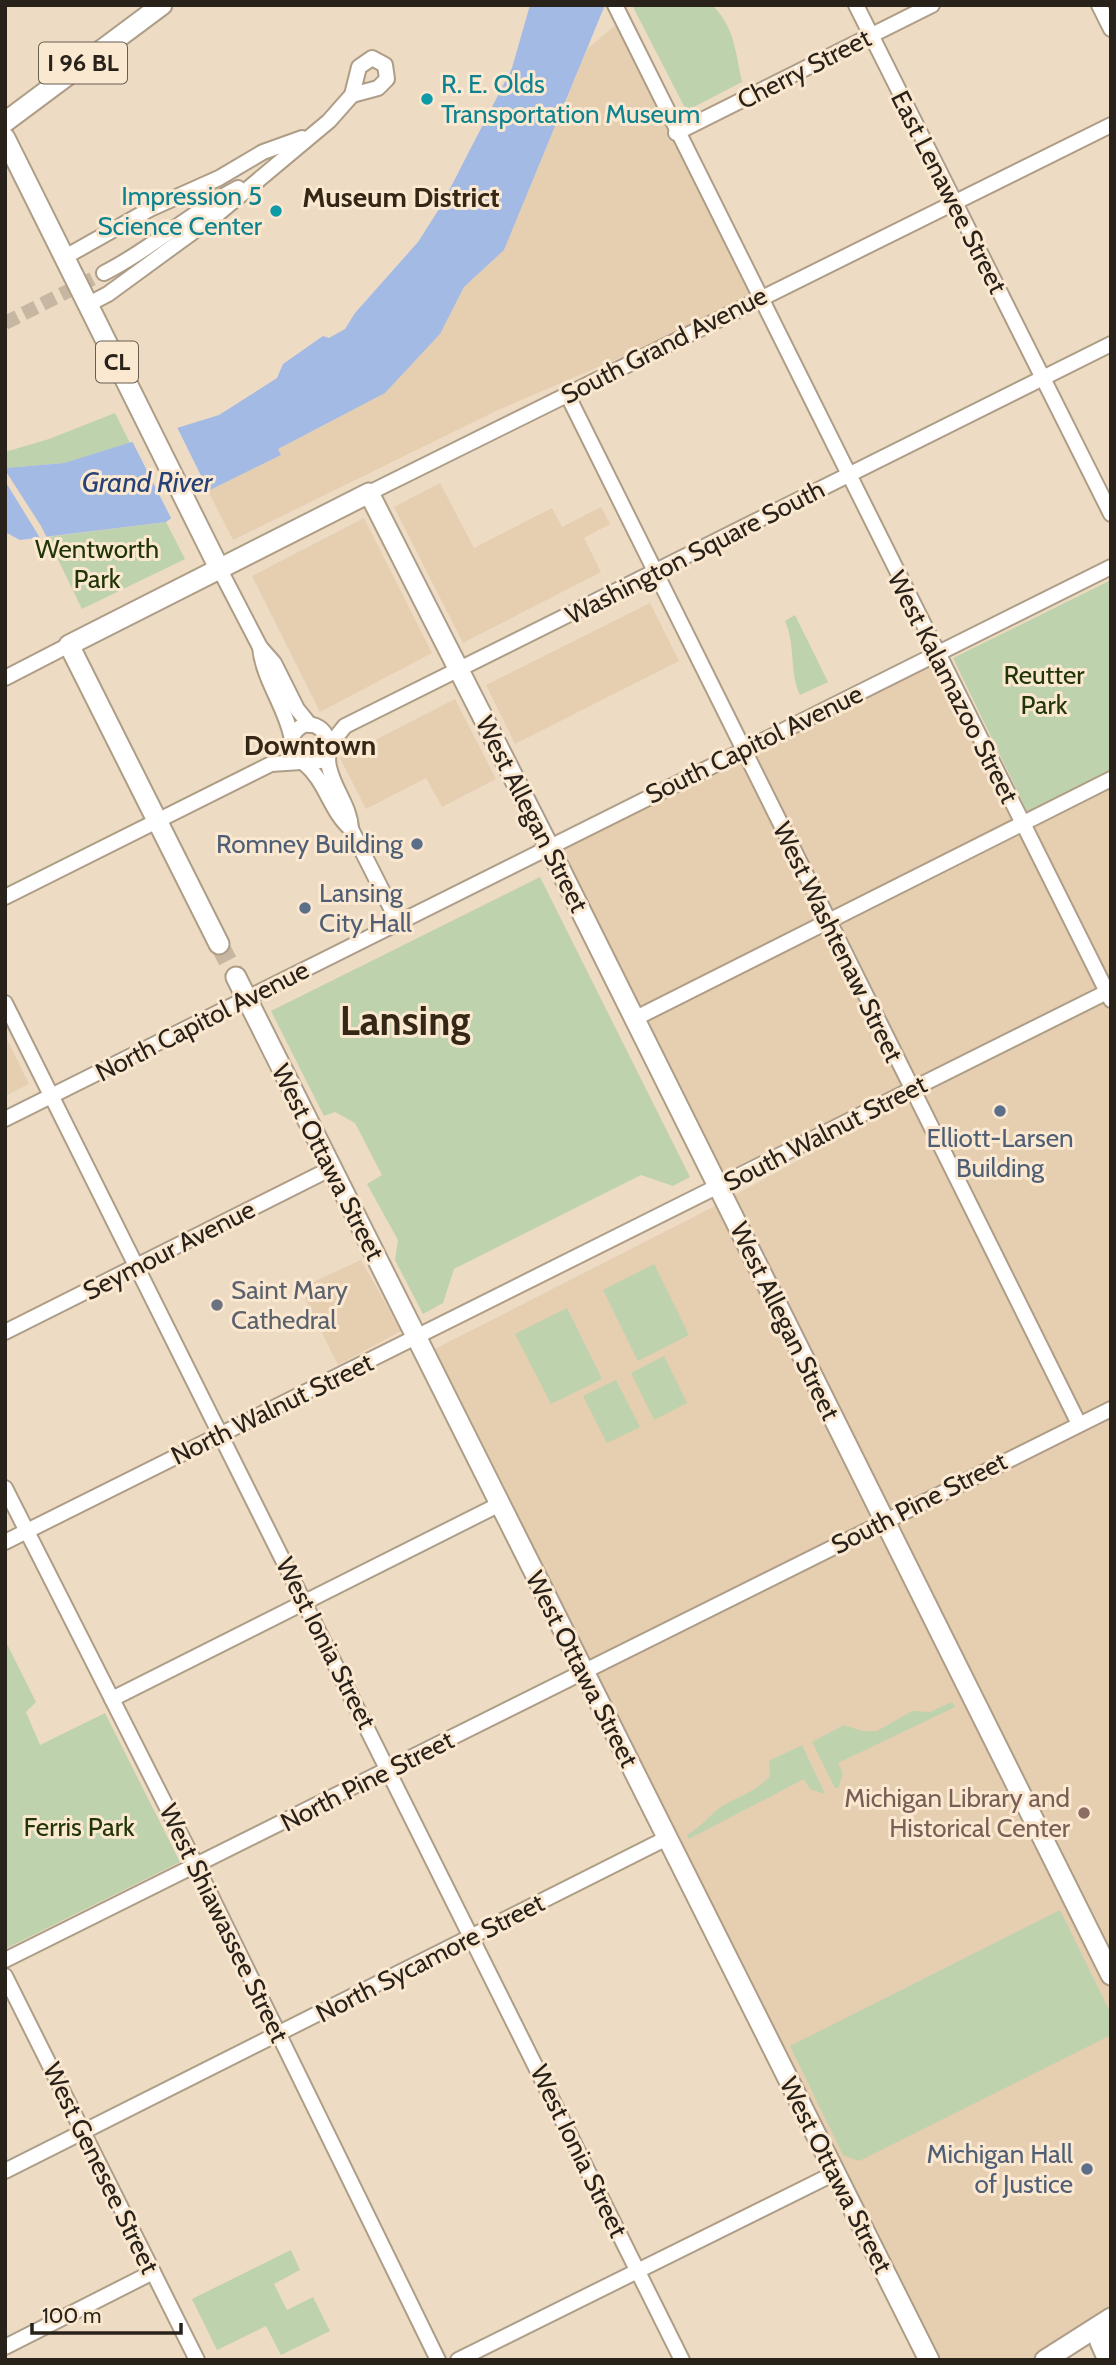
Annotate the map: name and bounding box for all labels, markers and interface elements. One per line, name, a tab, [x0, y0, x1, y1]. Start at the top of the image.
street label: Cherry Street	[732, 22, 876, 116]
road number: I 96 BL	[39, 42, 127, 84]
place label: R. E. Olds Transportation Museum	[441, 68, 700, 130]
street label: East Lenawee Street	[884, 85, 1014, 299]
marker: R. E. Olds Transportation Museum	[419, 91, 435, 107]
place label: Impression 5 Science Center	[97, 180, 263, 242]
district label: Museum District	[302, 180, 500, 214]
marker: Impression 5 Science Center	[268, 203, 284, 219]
street label: South Grand Avenue	[556, 279, 772, 411]
road number: CL	[96, 342, 138, 382]
water label: Grand River	[82, 465, 214, 499]
street label: Washington Square South	[560, 473, 830, 631]
park label: Wentworth Park	[35, 533, 159, 595]
street label: West Kalamazoo Street	[880, 565, 1026, 809]
park label: Reutter Park	[1003, 659, 1085, 721]
street label: South Capitol Avenue	[640, 678, 868, 810]
street label: West Allegan Street	[469, 710, 595, 918]
district label: Downtown	[244, 728, 376, 762]
street label: West Washtenaw Street	[766, 817, 910, 1067]
place label: Romney Building	[216, 828, 404, 860]
marker: Romney Building	[409, 836, 425, 852]
place label: Lansing City Hall	[319, 877, 412, 939]
marker: Lansing City Hall	[297, 900, 313, 916]
street label: North Capitol Avenue	[90, 953, 314, 1089]
district label: Lansing	[340, 996, 470, 1045]
street label: West Ottawa Street	[265, 1059, 391, 1266]
street label: South Walnut Street	[718, 1068, 932, 1198]
marker: Elliott-Larsen Building	[992, 1103, 1008, 1119]
place label: Elliott-Larsen Building	[926, 1122, 1074, 1184]
street label: Seymour Avenue	[78, 1193, 260, 1307]
street label: West Allegan Street	[723, 1217, 847, 1425]
place label: Saint Mary Cathedral	[231, 1274, 348, 1336]
marker: Saint Mary Cathedral	[209, 1297, 225, 1313]
street label: North Walnut Street	[166, 1346, 379, 1472]
street label: South Pine Street	[826, 1445, 1012, 1561]
street label: West Ionia Street	[269, 1552, 383, 1734]
street label: West Ottawa Street	[519, 1566, 645, 1773]
street label: North Pine Street	[275, 1724, 459, 1838]
place label: Michigan Library and Historical Center	[844, 1782, 1071, 1844]
street label: West Shiawassee Street	[152, 1799, 296, 2048]
marker: Michigan Library and Historical Center	[1076, 1805, 1092, 1821]
park label: Ferris Park	[23, 1811, 135, 1843]
street label: North Sycamore Street	[310, 1886, 550, 2029]
street label: West Genesee Street	[36, 2057, 166, 2279]
street label: West Ionia Street	[523, 2059, 635, 2243]
street label: West Ottawa Street	[773, 2072, 899, 2279]
place label: Michigan Hall of Justice	[927, 2138, 1073, 2200]
marker: Michigan Hall of Justice	[1079, 2161, 1095, 2177]
scale bar	[32, 2292, 180, 2336]
text: 100 m	[42, 2303, 101, 2328]

